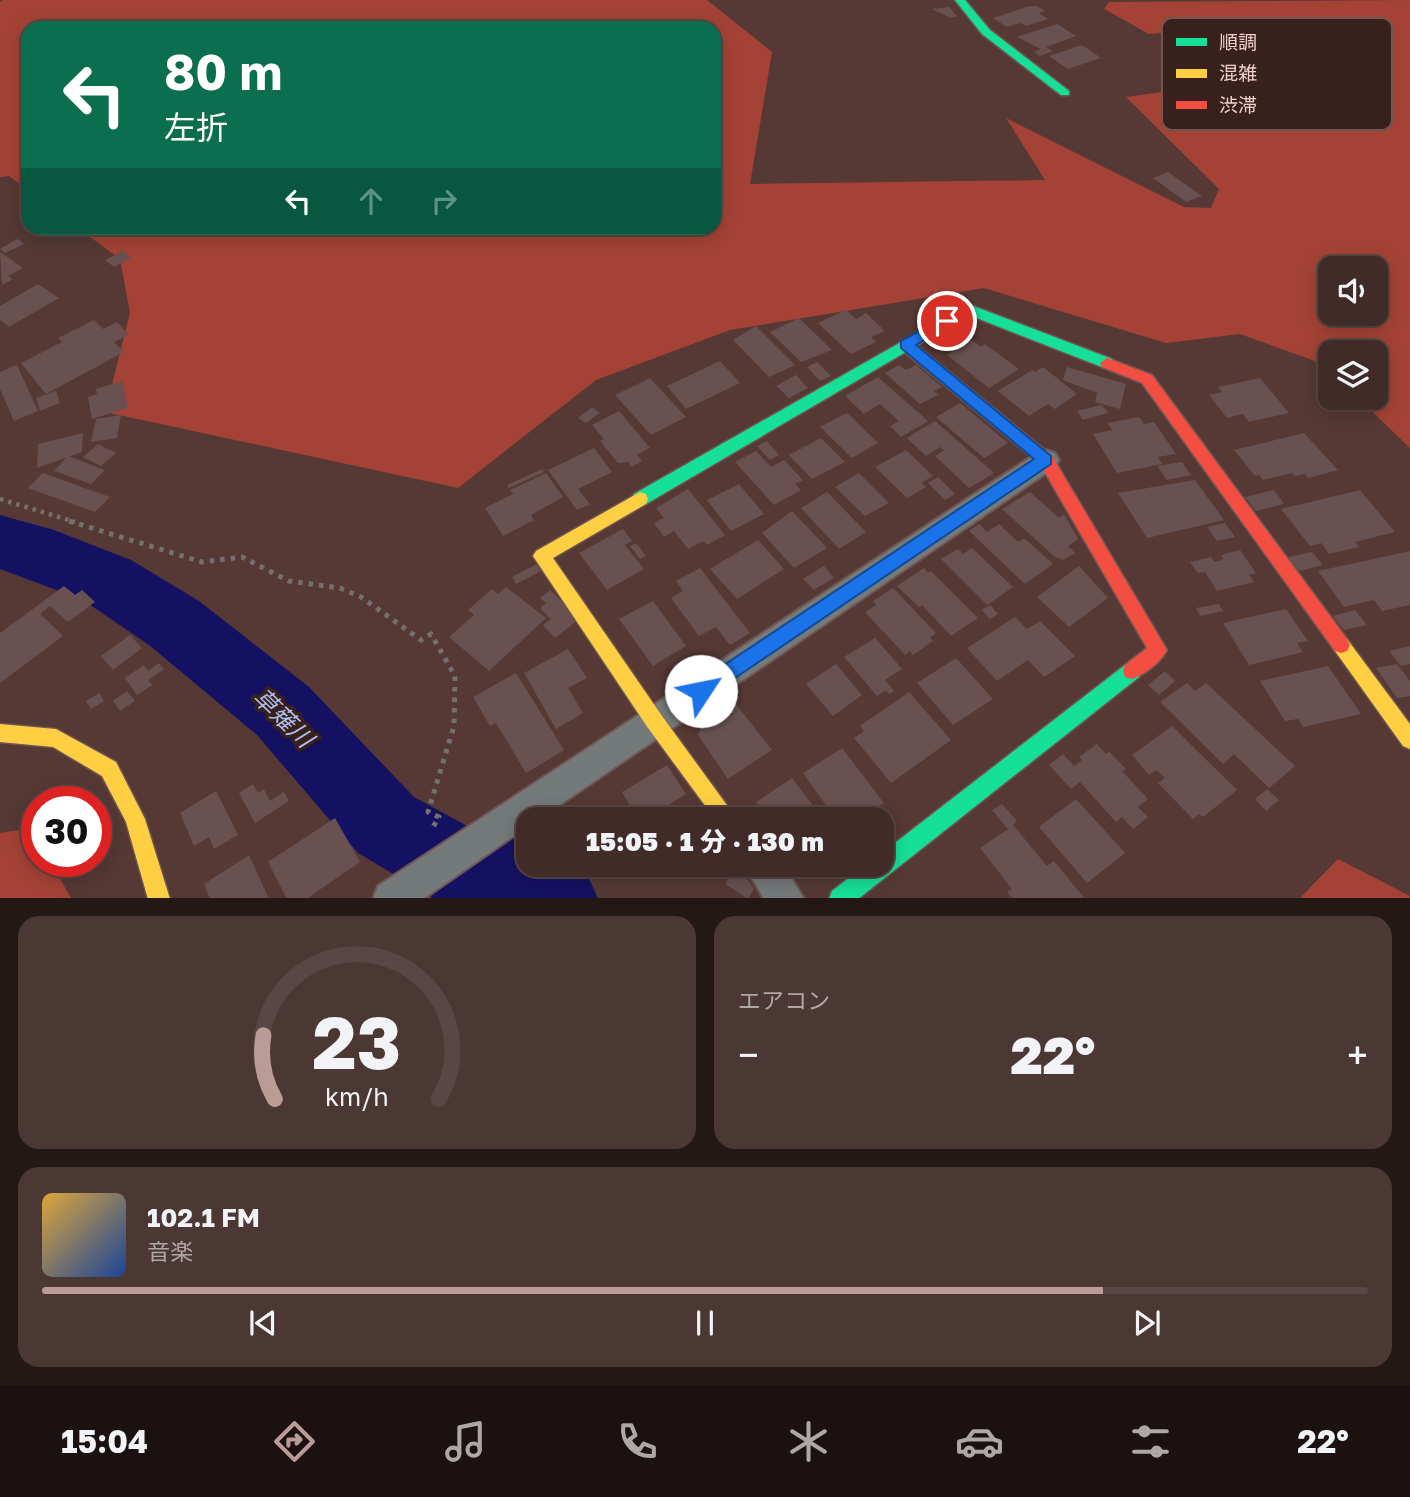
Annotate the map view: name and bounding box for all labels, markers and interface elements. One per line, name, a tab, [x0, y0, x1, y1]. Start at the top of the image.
legend	[1162, 18, 1392, 130]
text: 順調	[1219, 30, 1257, 53]
text: 80 m	[164, 42, 282, 101]
icon: left	[49, 49, 140, 140]
text: 混雑	[1219, 61, 1257, 84]
text: 渋滞	[1219, 93, 1257, 116]
text: 左折	[164, 108, 228, 146]
icon: left	[279, 182, 317, 220]
icon: ahead	[352, 182, 390, 220]
icon: right	[425, 182, 463, 220]
map controls	[1318, 256, 1388, 410]
button: sound	[1318, 256, 1388, 326]
pin	[917, 291, 977, 351]
icon: arrive	[928, 302, 966, 340]
button: layers	[1318, 340, 1388, 410]
position arrow	[664, 654, 738, 728]
water label: 草薙川	[248, 682, 322, 755]
speed limit sign: 30	[21, 786, 112, 877]
text: 15:05 · 1 分 · 130 m	[586, 826, 824, 857]
text: エアコン	[738, 986, 830, 1014]
text: 23	[313, 998, 401, 1085]
text: 22°	[1011, 1023, 1095, 1085]
text: −	[738, 1032, 759, 1077]
text: +	[1347, 1032, 1368, 1077]
text: km/h	[325, 1080, 389, 1111]
text: 102.1 FM	[147, 1202, 260, 1233]
text: 音楽	[147, 1237, 193, 1265]
icon: previous	[244, 1304, 282, 1342]
icon: pause	[686, 1304, 724, 1342]
icon: next	[1128, 1304, 1166, 1342]
icon: directions	[270, 1417, 319, 1466]
icon: music	[441, 1417, 490, 1466]
icon: phone	[613, 1417, 662, 1466]
icon: climate	[784, 1417, 833, 1466]
icon: car	[955, 1417, 1004, 1466]
icon: filters	[1126, 1417, 1175, 1466]
text: 15:04	[61, 1422, 148, 1460]
text: 22°	[1297, 1422, 1349, 1460]

